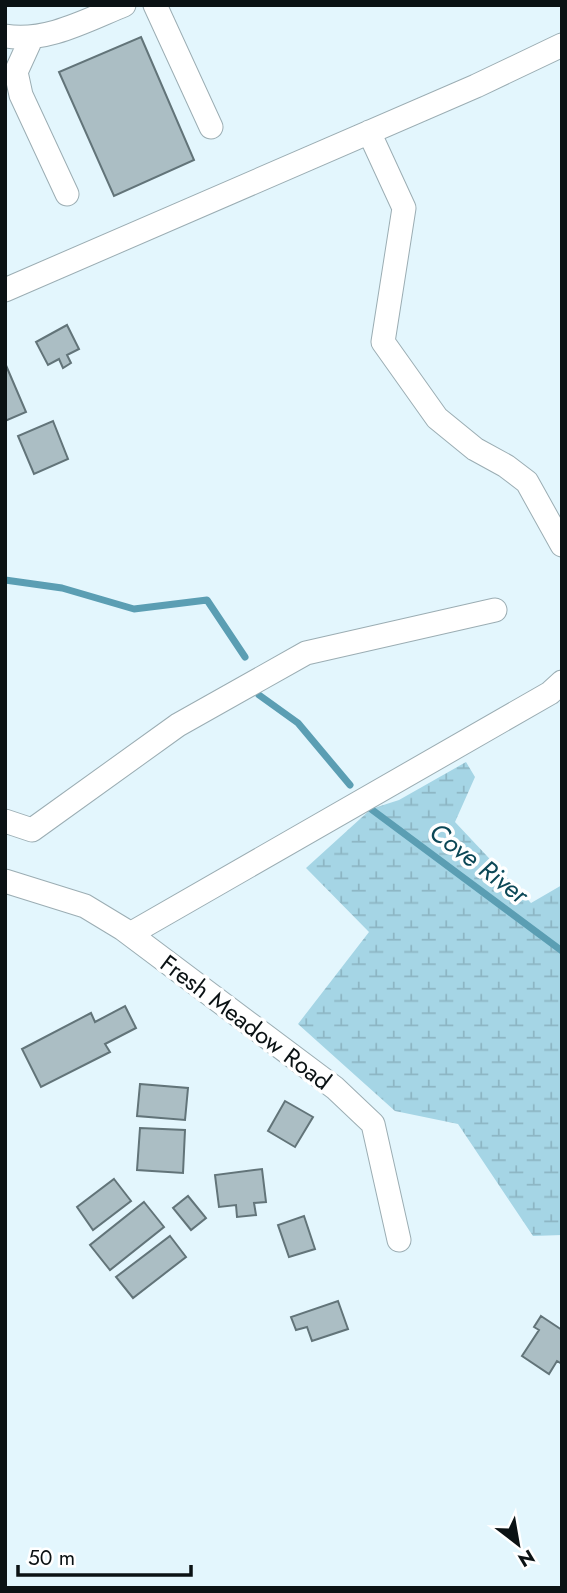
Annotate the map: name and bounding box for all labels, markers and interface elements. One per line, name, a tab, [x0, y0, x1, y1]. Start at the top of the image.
water label: Cove River	[422, 813, 538, 914]
street label: Fresh Meadow Road	[153, 946, 339, 1098]
north arrow	[483, 1509, 553, 1579]
scale bar	[18, 1534, 191, 1578]
text: 50 m	[28, 1543, 75, 1573]
text: N	[513, 1543, 540, 1574]

